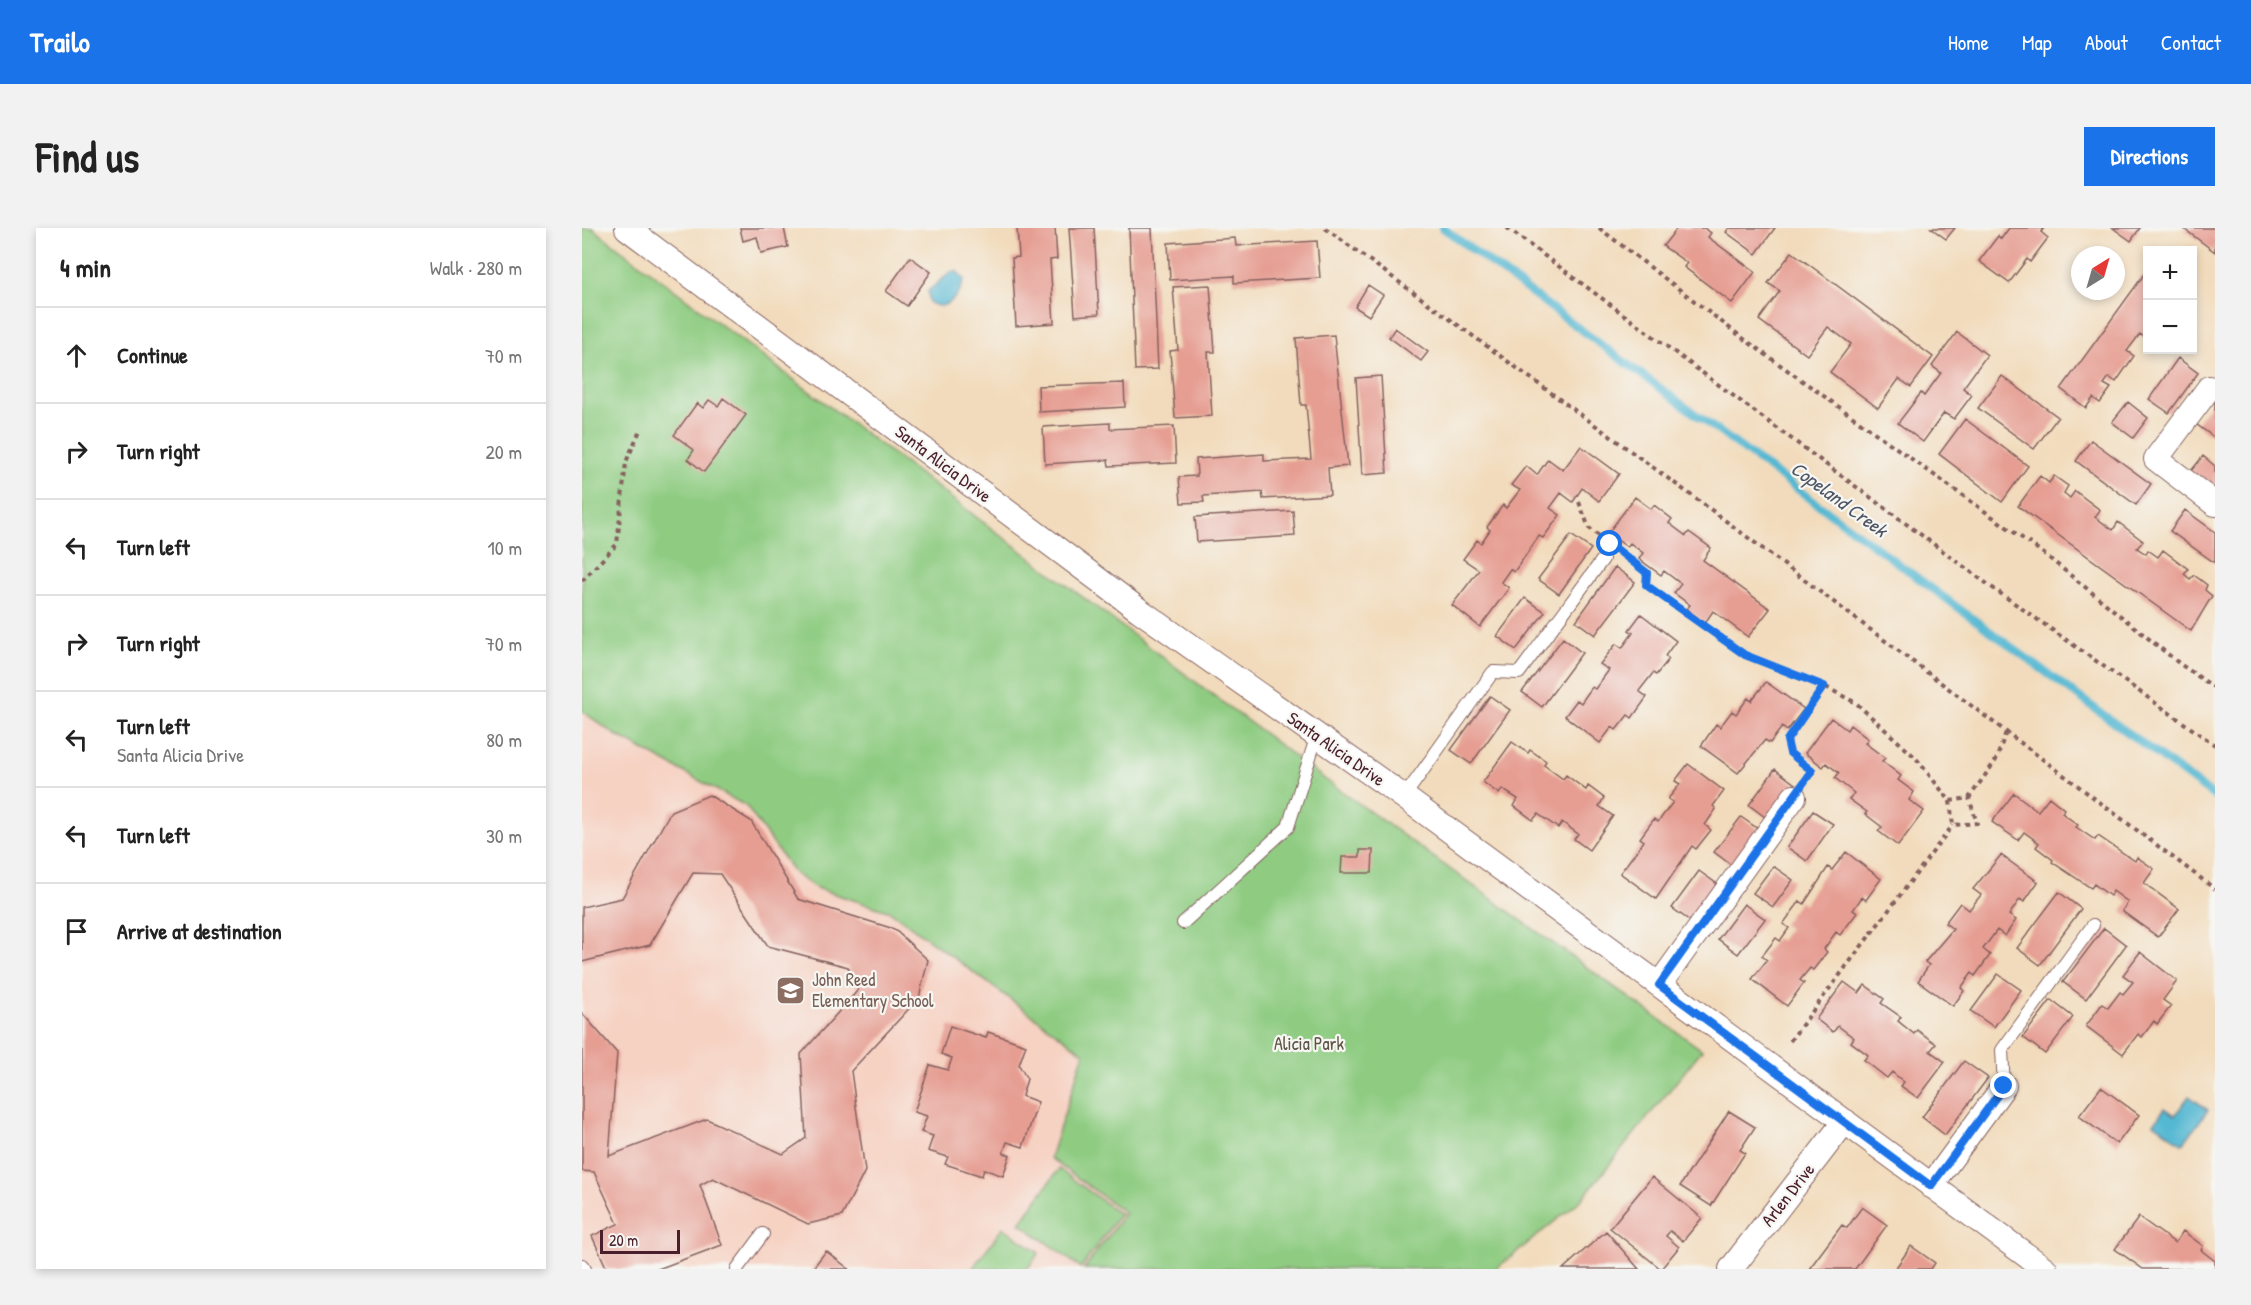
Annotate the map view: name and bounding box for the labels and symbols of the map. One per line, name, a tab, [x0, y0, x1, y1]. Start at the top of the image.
north arrow	[2071, 246, 2125, 300]
street label: Santa Alicia Drive	[890, 419, 997, 508]
water label: Copeland Creek	[1785, 454, 1894, 545]
route start	[1596, 530, 1622, 556]
street label: Santa Alicia Drive	[1282, 706, 1390, 792]
place label: John Reed Elementary School	[812, 967, 934, 1013]
school or university icon: John Reed Elementary School	[775, 974, 807, 1006]
park label: Alicia Park	[1274, 1031, 1344, 1056]
route end	[1990, 1072, 2016, 1098]
street label: Arlen Drive	[1755, 1158, 1820, 1231]
scale bar	[600, 1227, 680, 1254]

